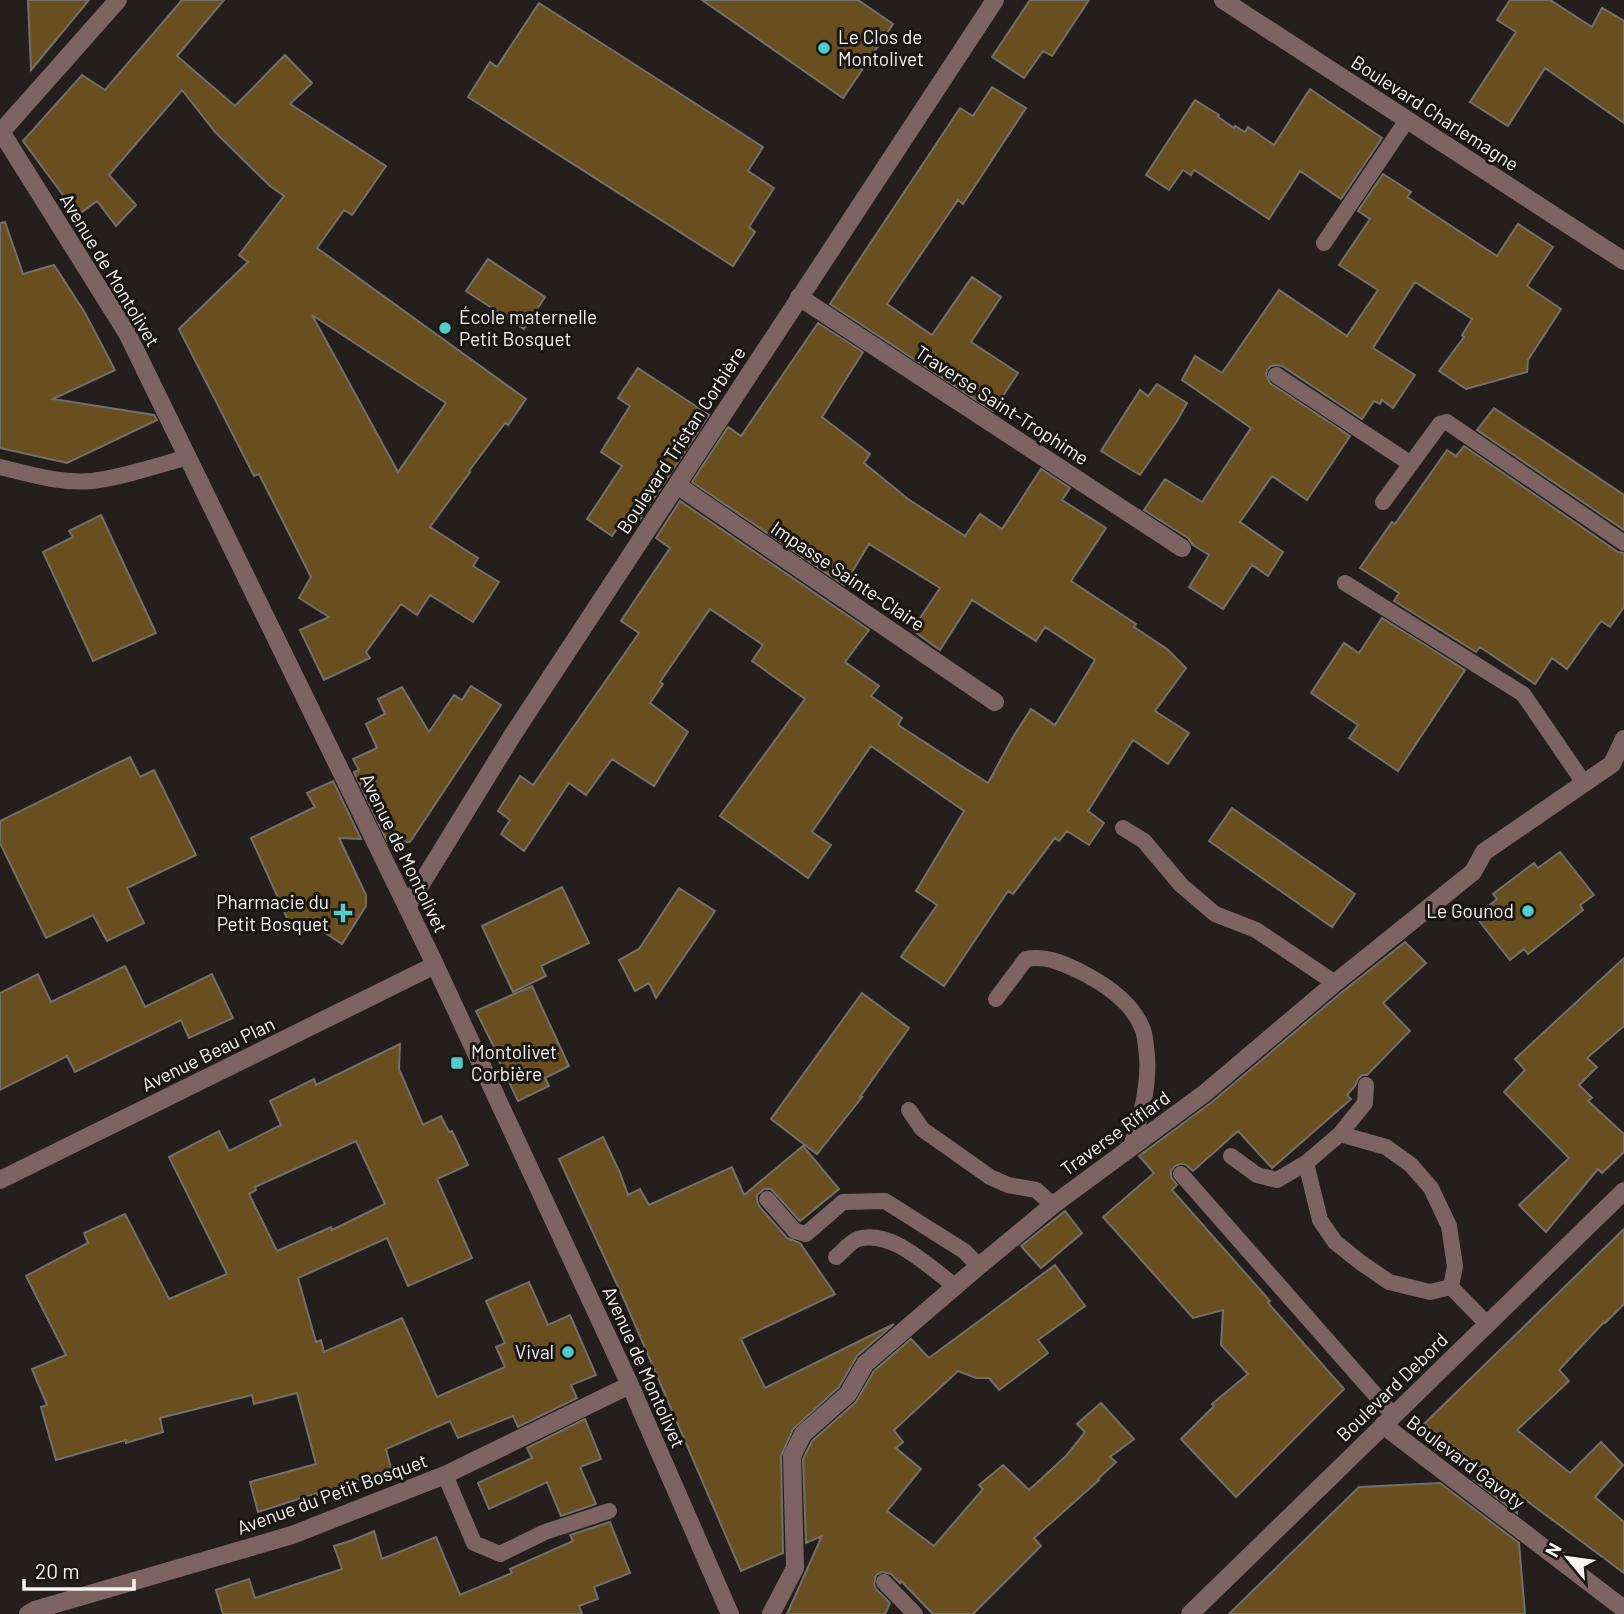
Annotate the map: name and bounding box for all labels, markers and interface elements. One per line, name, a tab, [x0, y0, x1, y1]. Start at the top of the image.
place label: Le Clos de Montolivet	[838, 25, 924, 70]
marker: Le Clos de Montolivet	[816, 40, 832, 56]
street label: Boulevard Charlemagne	[1347, 50, 1523, 175]
street label: Avenue de Montolivet	[56, 189, 165, 350]
place label: École maternelle Petit Bosquet	[459, 305, 597, 350]
marker: École maternelle Petit Bosquet	[437, 320, 453, 336]
street label: Traverse Saint-Trophime	[911, 340, 1093, 469]
street label: Boulevard Tristan Corbière	[611, 342, 750, 538]
street label: Impasse Sainte-Claire	[767, 516, 929, 636]
street label: Avenue de Montolivet	[356, 769, 453, 936]
place label: Pharmacie du Petit Bosquet	[216, 890, 329, 935]
place label: Le Gounod	[1426, 899, 1514, 922]
marker: Le Gounod	[1520, 903, 1536, 919]
marker: Pharmacie du Petit Bosquet	[335, 905, 351, 921]
street label: Avenue Beau Plan	[137, 1011, 278, 1096]
place label: Montolivet Corbière	[471, 1040, 557, 1085]
marker: Montolivet Corbière	[449, 1055, 465, 1071]
street label: Traverse Riflard	[1056, 1085, 1174, 1180]
street label: Avenue de Montolivet	[598, 1282, 690, 1451]
street label: Boulevard Debord	[1331, 1328, 1452, 1446]
place label: Vival	[515, 1340, 554, 1363]
marker: Vival	[560, 1344, 576, 1360]
street label: Boulevard Gavoty	[1403, 1410, 1530, 1514]
street label: Avenue du Petit Bosquet	[233, 1448, 430, 1539]
north arrow	[1533, 1523, 1603, 1593]
text: N	[1540, 1538, 1566, 1561]
scale bar	[24, 1548, 135, 1592]
text: 20 m	[35, 1558, 80, 1583]

